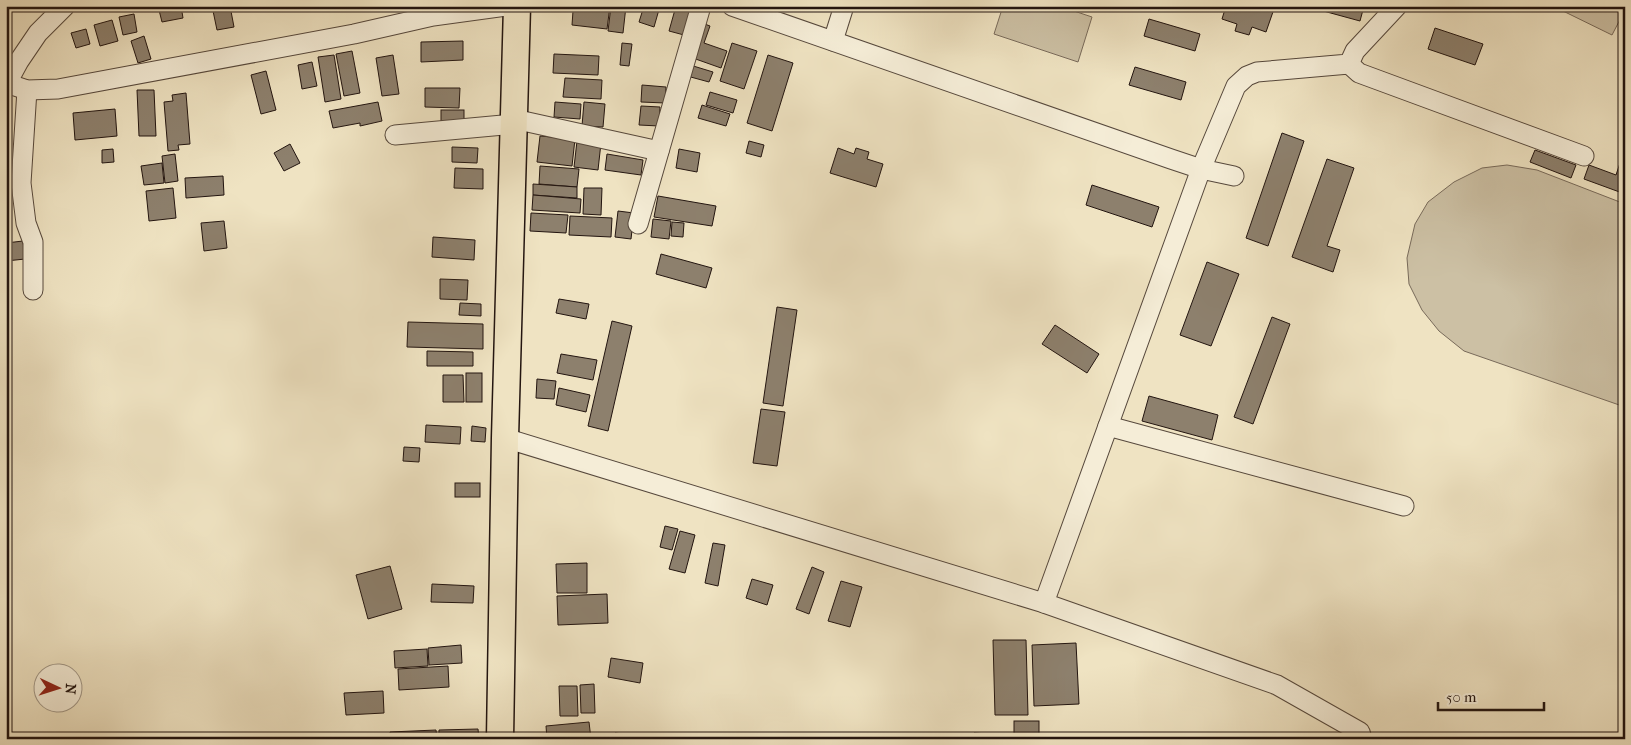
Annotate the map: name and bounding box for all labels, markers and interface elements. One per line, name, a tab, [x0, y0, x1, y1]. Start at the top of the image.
north arrow	[32, 662, 82, 712]
scale bar	[1438, 680, 1545, 712]
text: N	[62, 683, 79, 695]
text: 50 m	[1446, 688, 1477, 706]

